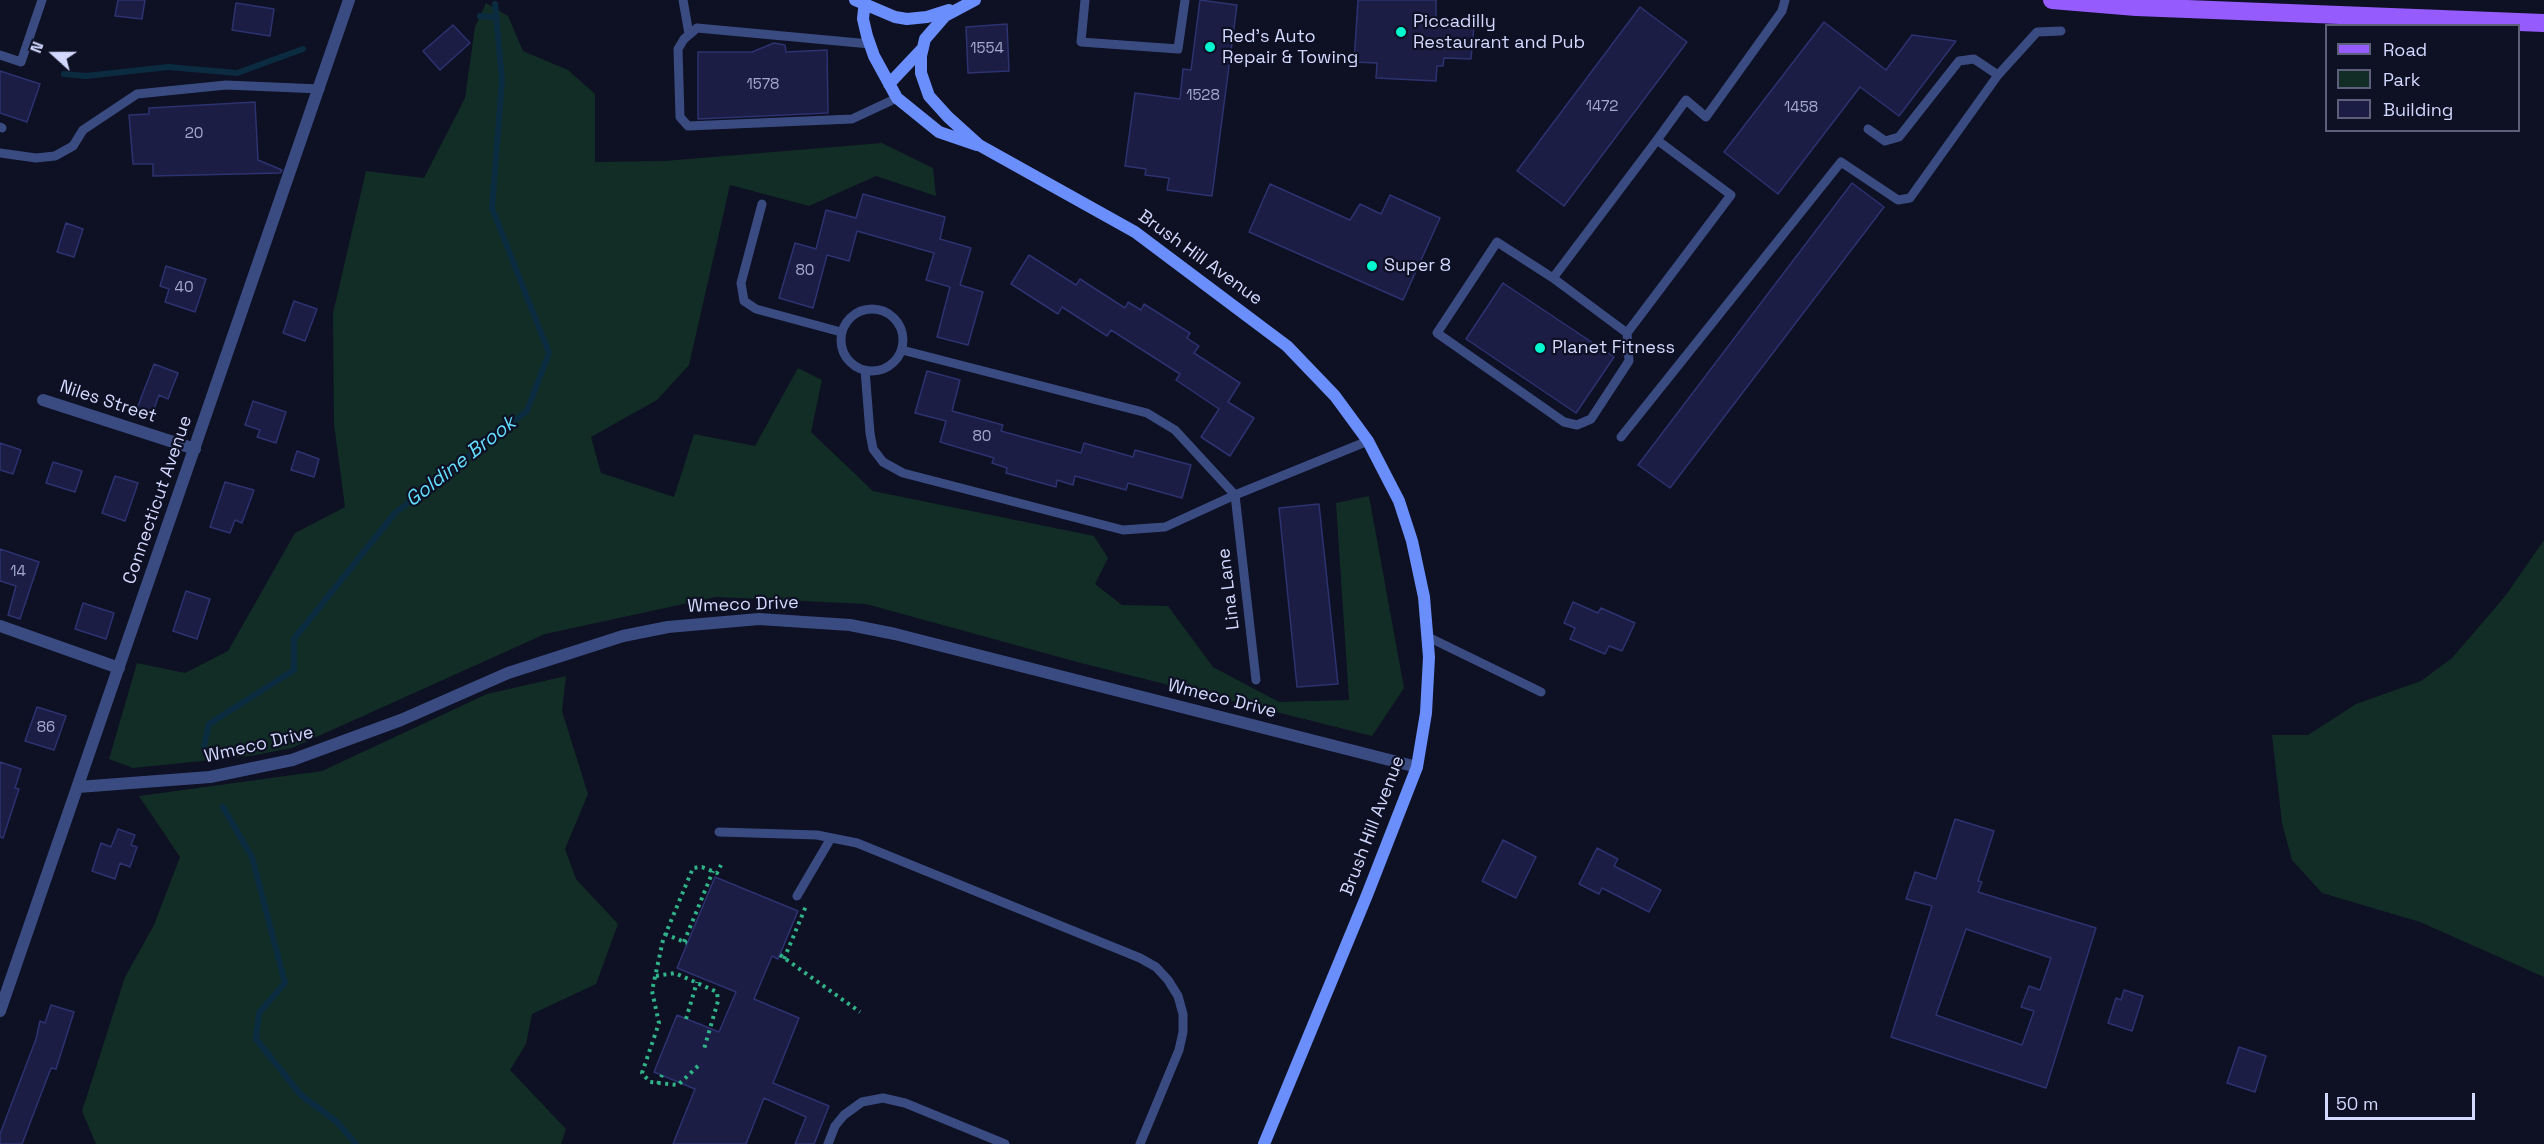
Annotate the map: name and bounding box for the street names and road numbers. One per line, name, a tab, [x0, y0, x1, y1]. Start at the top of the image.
street label: Brush Hill Avenue	[1134, 206, 1266, 310]
street label: Niles Street	[57, 376, 159, 428]
street label: Connecticut Avenue	[119, 413, 197, 587]
street label: Lina Lane	[1213, 547, 1245, 631]
street label: Wmeco Drive	[687, 592, 799, 618]
street label: Wmeco Drive	[1165, 675, 1279, 723]
street label: Wmeco Drive	[202, 722, 316, 768]
street label: Brush Hill Avenue	[1336, 753, 1410, 899]

